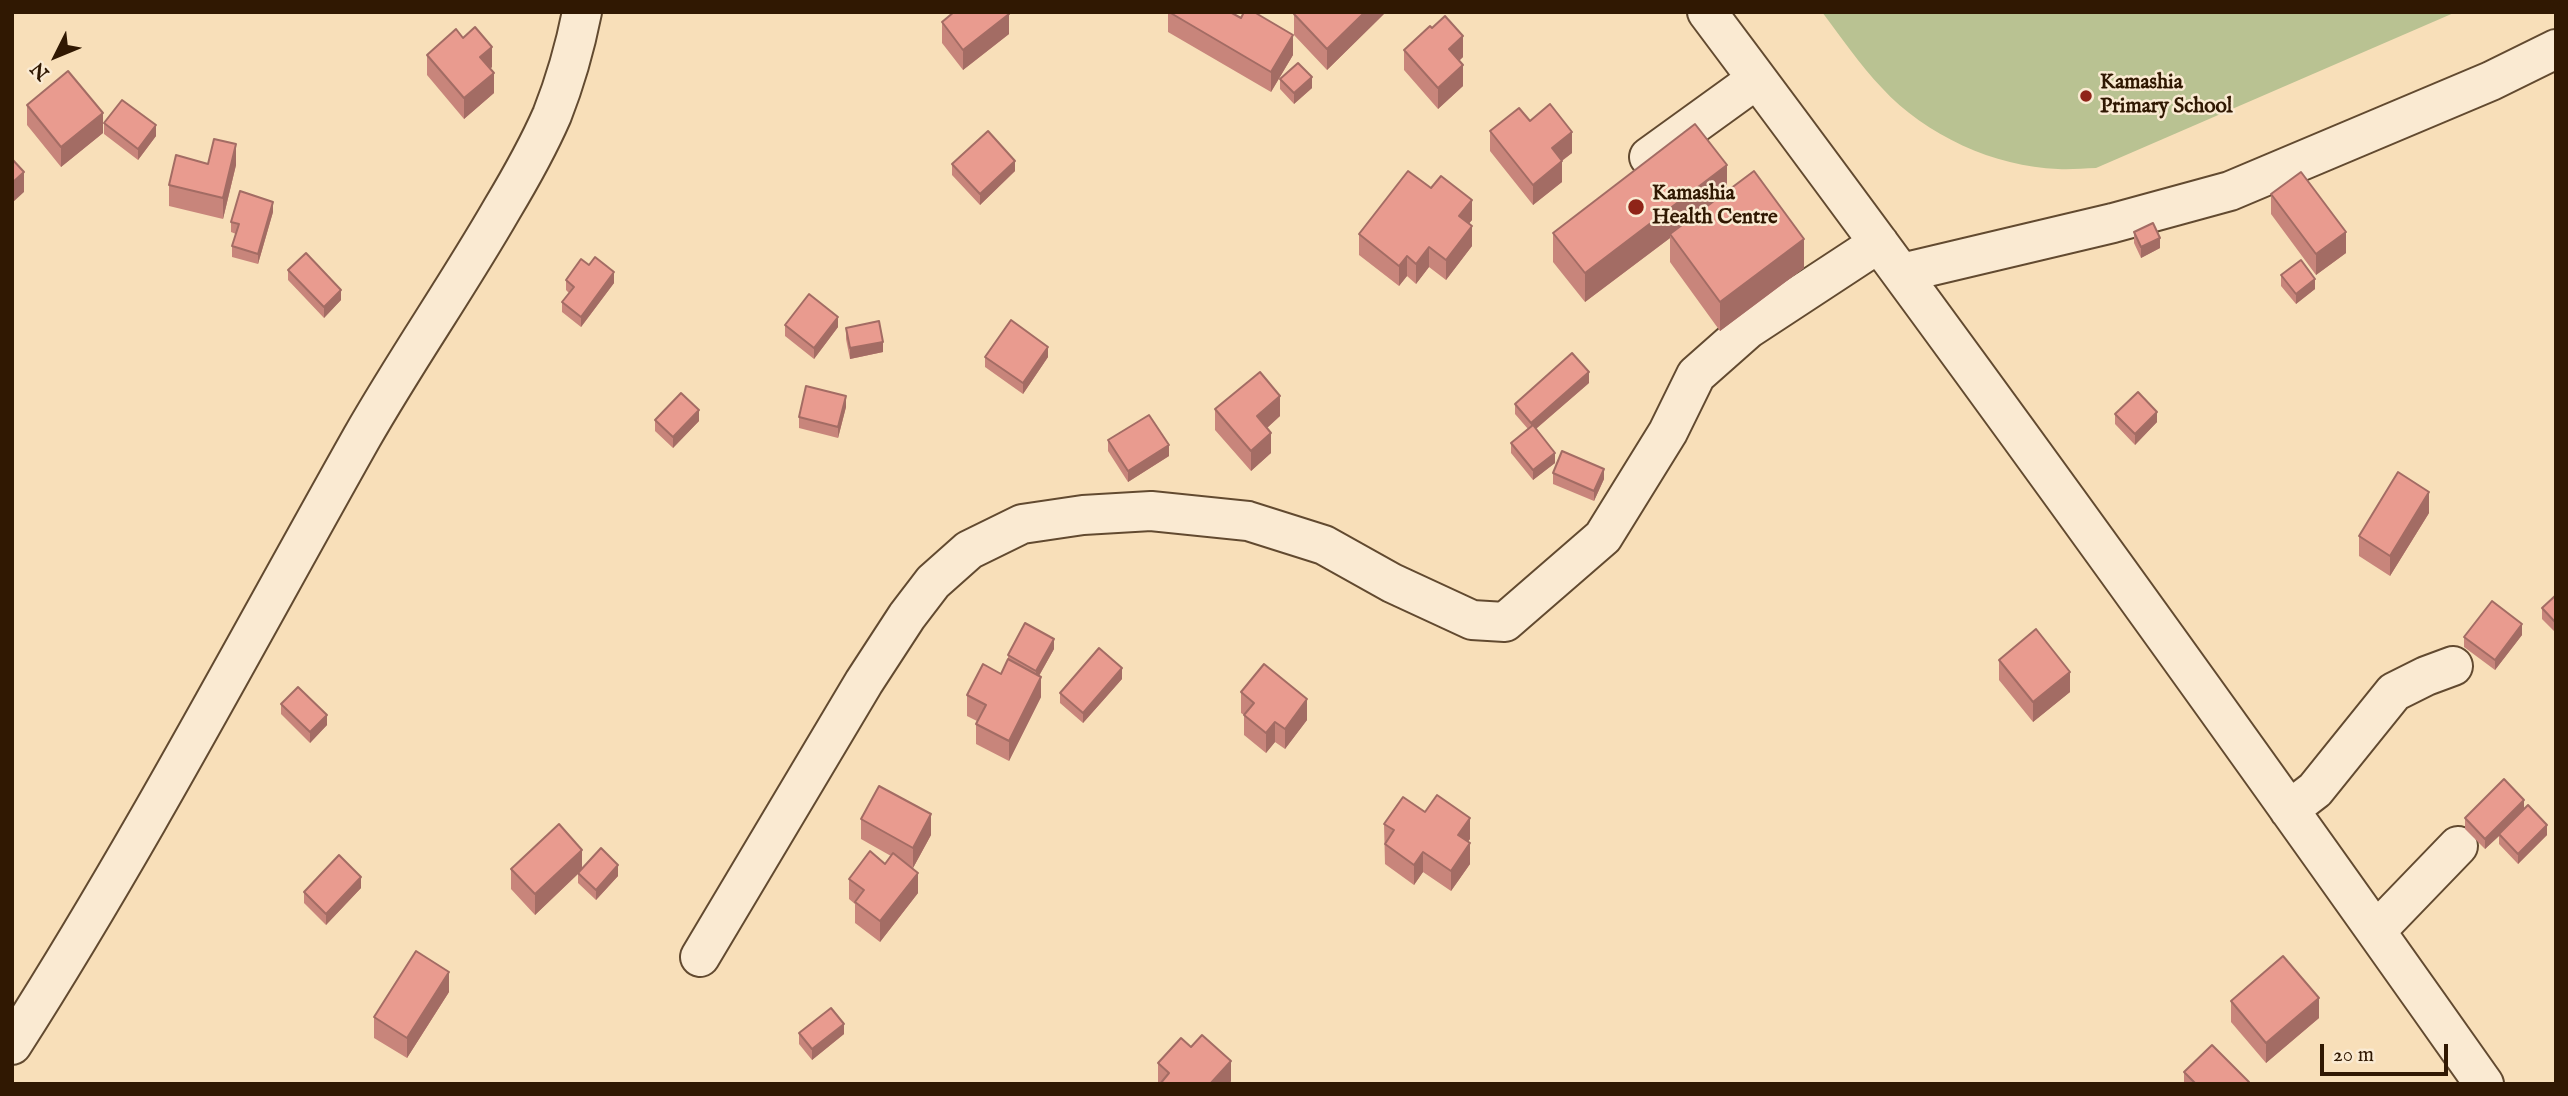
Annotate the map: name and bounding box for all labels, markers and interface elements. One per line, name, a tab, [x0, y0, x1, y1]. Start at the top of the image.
north arrow	[21, 21, 91, 91]
text: N	[26, 56, 55, 85]
place label: Kamashia Primary School	[2100, 71, 2233, 121]
marker: Kamashia Primary School	[2078, 88, 2094, 104]
place label: Kamashia Health Centre	[1652, 182, 1778, 232]
marker: Kamashia Health Centre	[1626, 197, 1646, 217]
scale bar	[2323, 1030, 2451, 1074]
text: 20 m	[2333, 1042, 2374, 1069]

